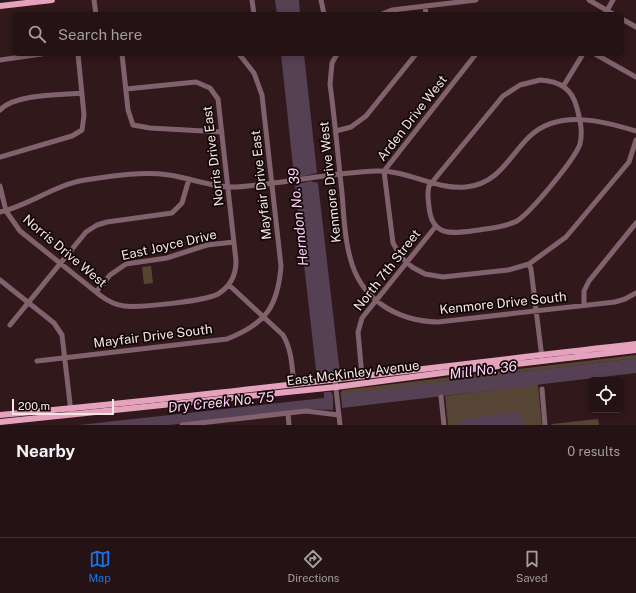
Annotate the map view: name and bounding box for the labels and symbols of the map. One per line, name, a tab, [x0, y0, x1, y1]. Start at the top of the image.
street label: Arden Drive West	[374, 72, 450, 164]
street label: Norris Drive East	[199, 105, 227, 207]
street label: Kenmore Drive West	[316, 121, 344, 243]
street label: Mayfair Drive East	[248, 129, 274, 241]
water label: Herndon No. 39	[285, 166, 311, 267]
street label: Norris Drive West	[20, 212, 110, 290]
street label: North 7th Street	[351, 226, 423, 314]
street label: East Joyce Drive	[120, 227, 218, 263]
street label: Kenmore Drive South	[439, 289, 567, 317]
street label: Mayfair Drive South	[93, 321, 213, 351]
street label: East McKinley Avenue	[286, 357, 420, 389]
water label: Mill No. 36	[448, 358, 518, 382]
water label: Dry Creek No. 75	[167, 388, 275, 416]
scale bar	[12, 397, 114, 416]

